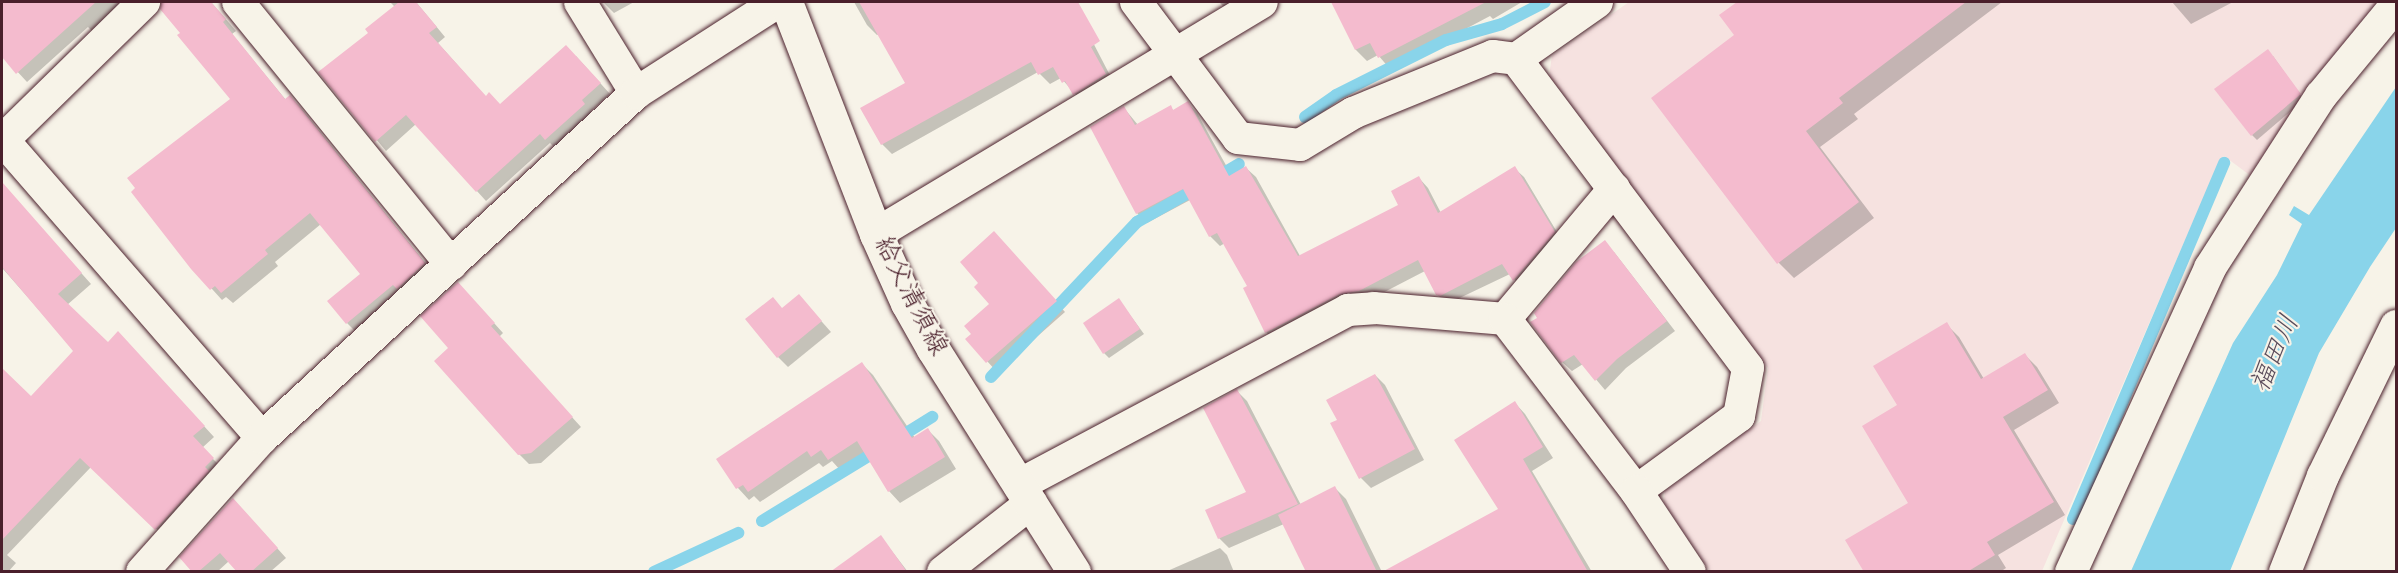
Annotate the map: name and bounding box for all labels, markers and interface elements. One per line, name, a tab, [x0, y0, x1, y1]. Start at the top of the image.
street label: 給父清須線	[866, 232, 952, 362]
water label: 福田川	[2245, 310, 2307, 398]

